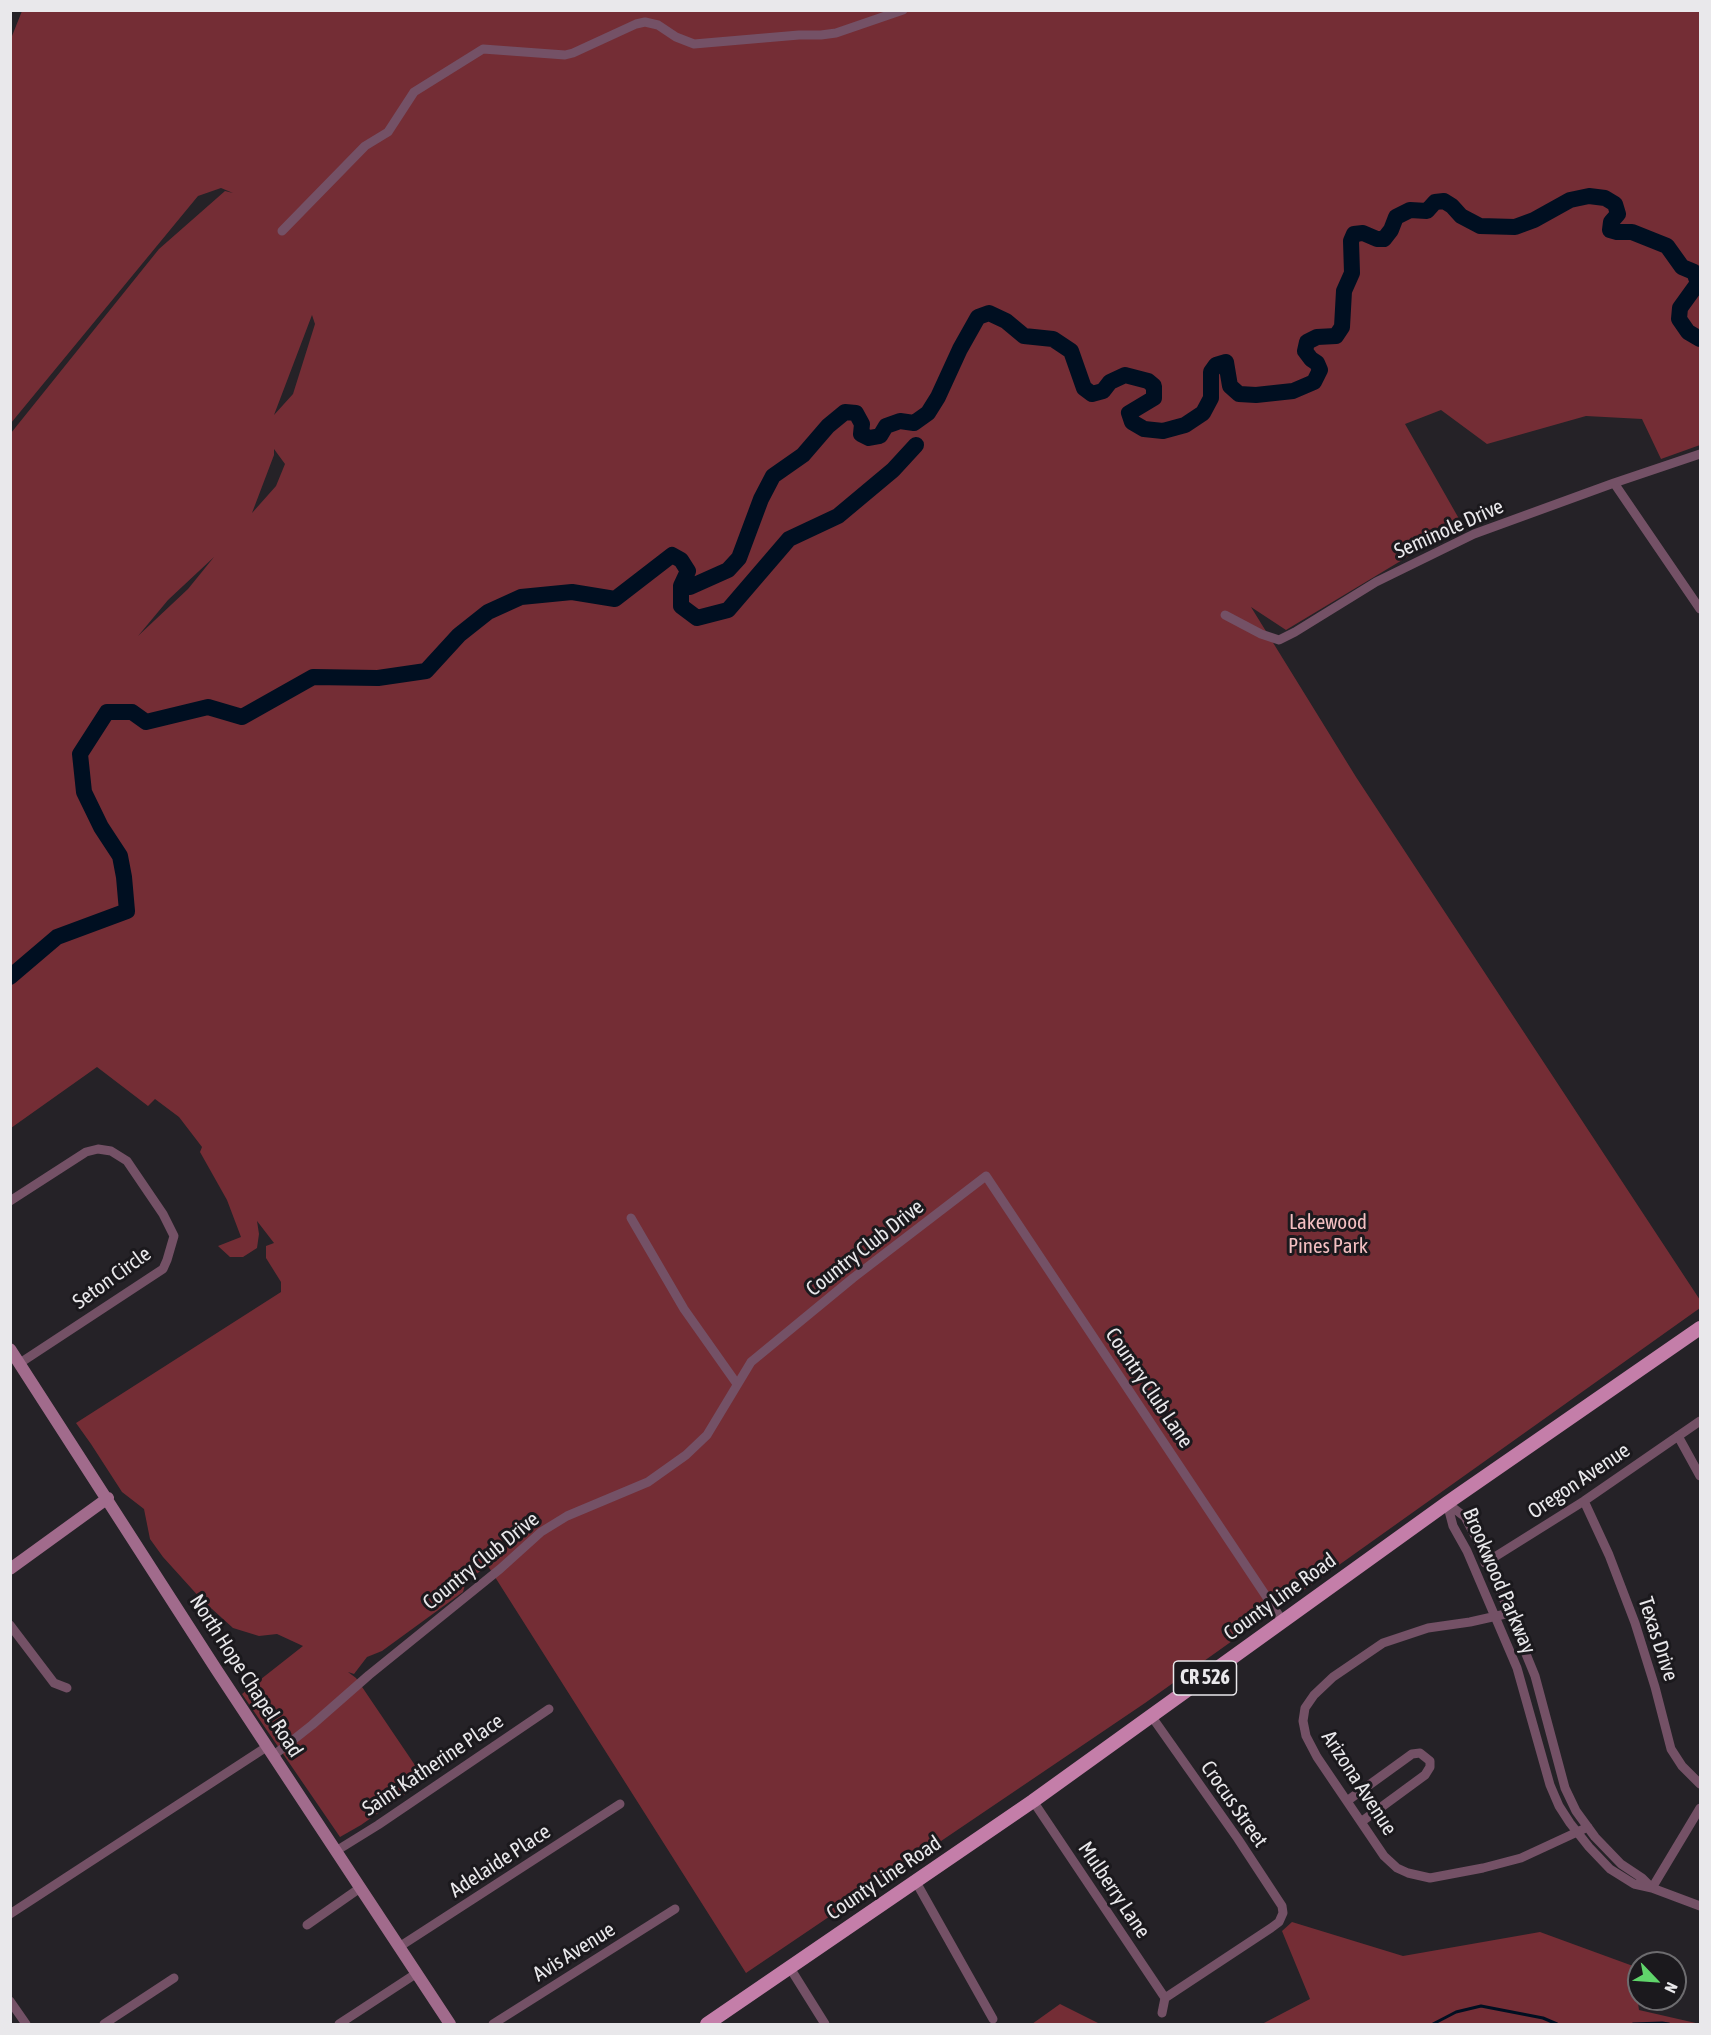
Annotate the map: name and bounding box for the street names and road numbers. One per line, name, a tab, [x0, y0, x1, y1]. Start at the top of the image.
street label: Seminole Drive	[1390, 494, 1508, 564]
street label: Country Club Drive	[801, 1194, 929, 1302]
street label: Seton Circle	[68, 1241, 156, 1315]
street label: Country Club Lane	[1100, 1323, 1198, 1453]
street label: Oregon Avenue	[1523, 1438, 1635, 1524]
street label: Brookwood Parkway	[1457, 1504, 1541, 1658]
street label: Country Club Drive	[418, 1506, 544, 1616]
street label: County Line Road	[1219, 1548, 1341, 1646]
street label: North Hope Chapel Road	[184, 1590, 308, 1762]
street label: Texas Drive	[1633, 1594, 1683, 1684]
road number: CR 526	[1174, 1661, 1236, 1695]
street label: Saint Katherine Place	[358, 1709, 508, 1821]
street label: Arizona Avenue	[1316, 1726, 1402, 1840]
street label: Crocus Street	[1195, 1756, 1273, 1852]
street label: Adelaide Place	[445, 1819, 555, 1903]
street label: County Line Road	[822, 1830, 946, 1926]
street label: Mulberry Lane	[1073, 1837, 1155, 1943]
street label: Avis Avenue	[528, 1917, 620, 1987]

